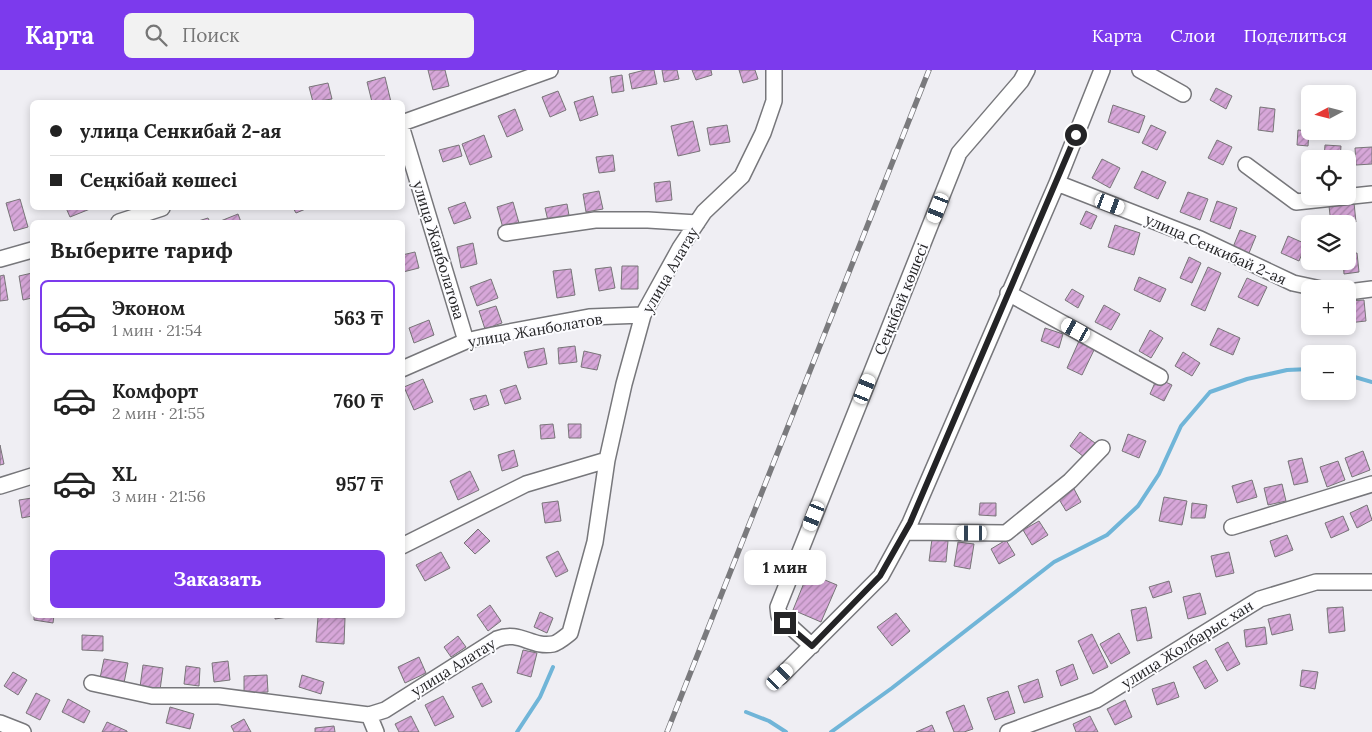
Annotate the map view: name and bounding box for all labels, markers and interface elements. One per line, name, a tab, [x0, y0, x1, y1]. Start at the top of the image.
search box	[124, 13, 474, 58]
text: Карта	[25, 20, 94, 51]
icon: search	[142, 21, 170, 49]
text: Поиск	[182, 23, 240, 47]
text: Карта	[1092, 24, 1142, 47]
text: Слои	[1170, 24, 1215, 47]
text: Поделиться	[1243, 24, 1347, 47]
north arrow	[1301, 85, 1356, 140]
map controls	[1301, 85, 1356, 400]
text: улица Сенкибай 2-ая	[80, 119, 282, 143]
route start	[1065, 124, 1087, 146]
button: locate	[1301, 150, 1356, 205]
text: Сеңкібай көшесі	[80, 168, 237, 192]
street label: улица Жанболатова	[409, 178, 469, 322]
car	[925, 191, 950, 225]
car	[1093, 192, 1126, 216]
street label: улица Сенкибай 2-ая	[1142, 209, 1290, 289]
button: layers	[1301, 215, 1356, 270]
street label: улица Алатау	[638, 224, 702, 316]
text: Выберите тариф	[50, 236, 233, 264]
street label: Сеңкібай көшесі	[870, 240, 932, 358]
button: +	[1301, 280, 1356, 335]
icon: car	[52, 295, 97, 340]
text: Эконом	[112, 296, 185, 320]
text: 563 ₸	[334, 306, 383, 330]
street label: улица Жанболатов	[466, 309, 604, 351]
car	[1059, 316, 1092, 344]
text: 1 мин · 21:54	[112, 320, 202, 340]
button: −	[1301, 345, 1356, 400]
car	[852, 372, 877, 406]
icon: car	[52, 378, 97, 423]
text: Комфорт	[112, 379, 198, 403]
text: 760 ₸	[334, 389, 383, 413]
text: 2 мин · 21:55	[112, 403, 205, 423]
icon: car	[52, 461, 97, 506]
text: XL	[112, 462, 137, 486]
text: 957 ₸	[336, 472, 383, 496]
text: 3 мин · 21:56	[112, 486, 206, 506]
car	[801, 499, 826, 533]
car	[957, 526, 987, 541]
button: Заказать	[50, 550, 385, 608]
callout: 1 мин	[744, 550, 826, 586]
text: 1 мин	[763, 557, 807, 577]
street label: улица Жолбарыс хан	[1118, 596, 1256, 692]
route end	[774, 612, 796, 634]
street label: улица Алатау	[407, 633, 499, 701]
car	[764, 661, 795, 693]

